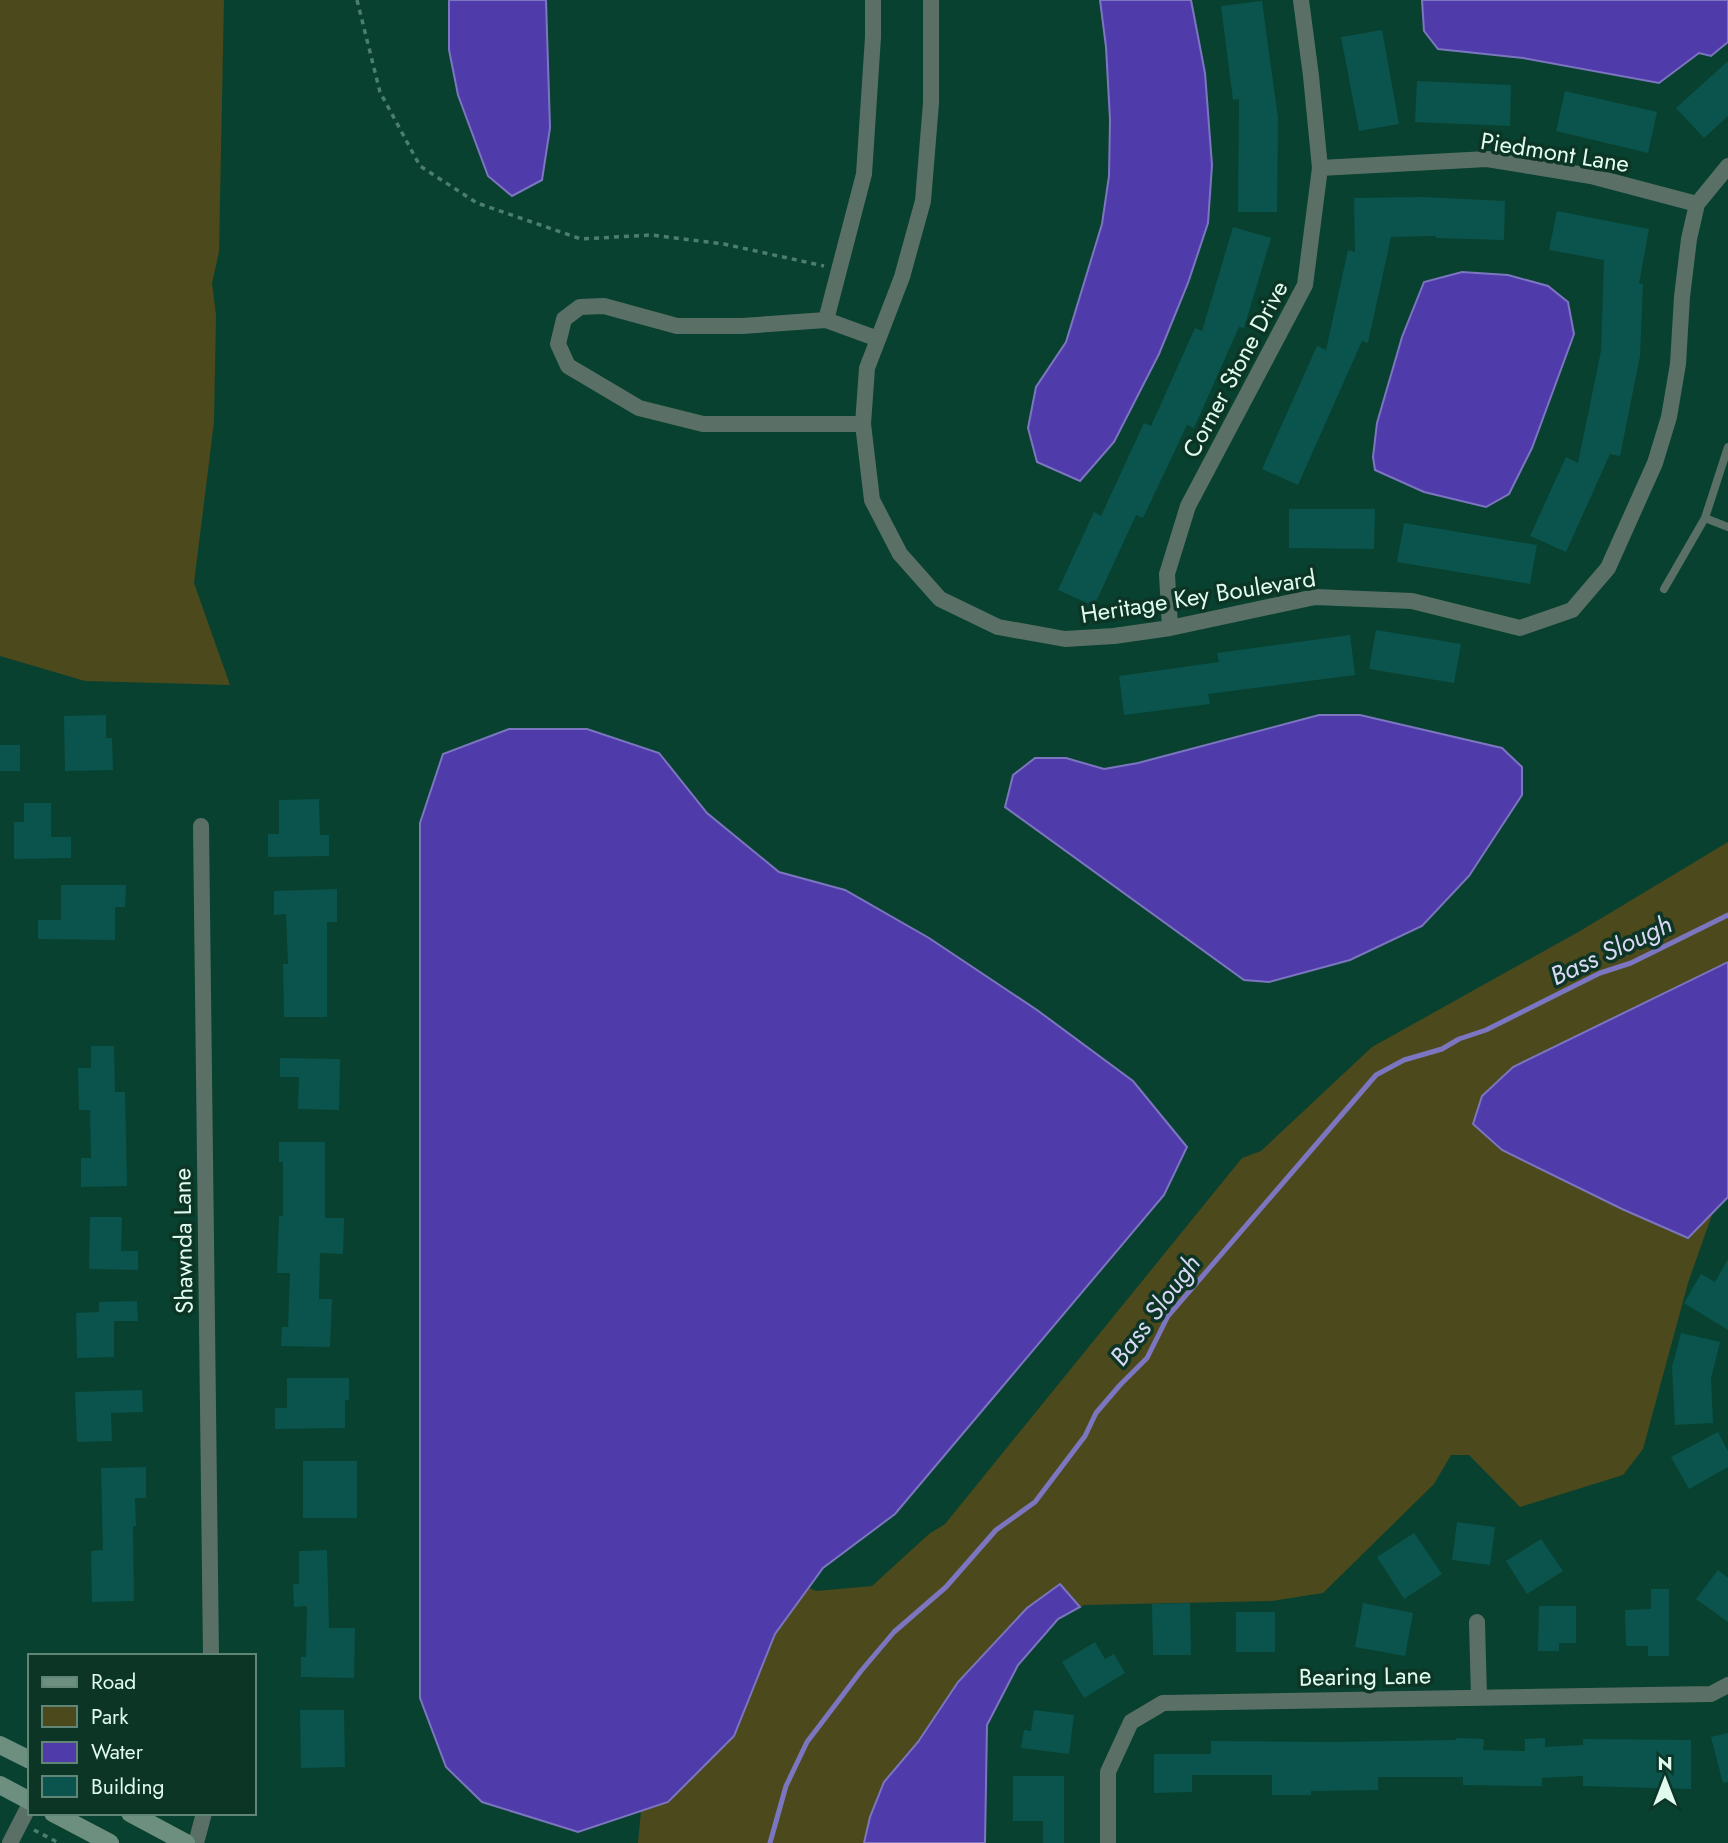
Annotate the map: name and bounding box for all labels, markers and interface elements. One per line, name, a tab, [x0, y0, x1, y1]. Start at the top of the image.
street label: Piedmont Lane	[1478, 123, 1632, 181]
street label: Corner Stone Drive	[1174, 274, 1296, 464]
street label: Heritage Key Boulevard	[1078, 560, 1318, 632]
water label: Bass Slough	[1544, 905, 1678, 995]
street label: Shawnda Lane	[164, 1168, 202, 1314]
water label: Bass Slough	[1100, 1246, 1210, 1374]
legend	[28, 1654, 256, 1815]
street label: Bearing Lane	[1298, 1657, 1432, 1695]
text: Road	[91, 1667, 136, 1697]
text: Park	[91, 1702, 129, 1732]
text: Water	[91, 1737, 144, 1767]
north arrow	[1630, 1745, 1700, 1815]
text: N	[1657, 1750, 1673, 1777]
text: Building	[91, 1772, 164, 1802]

